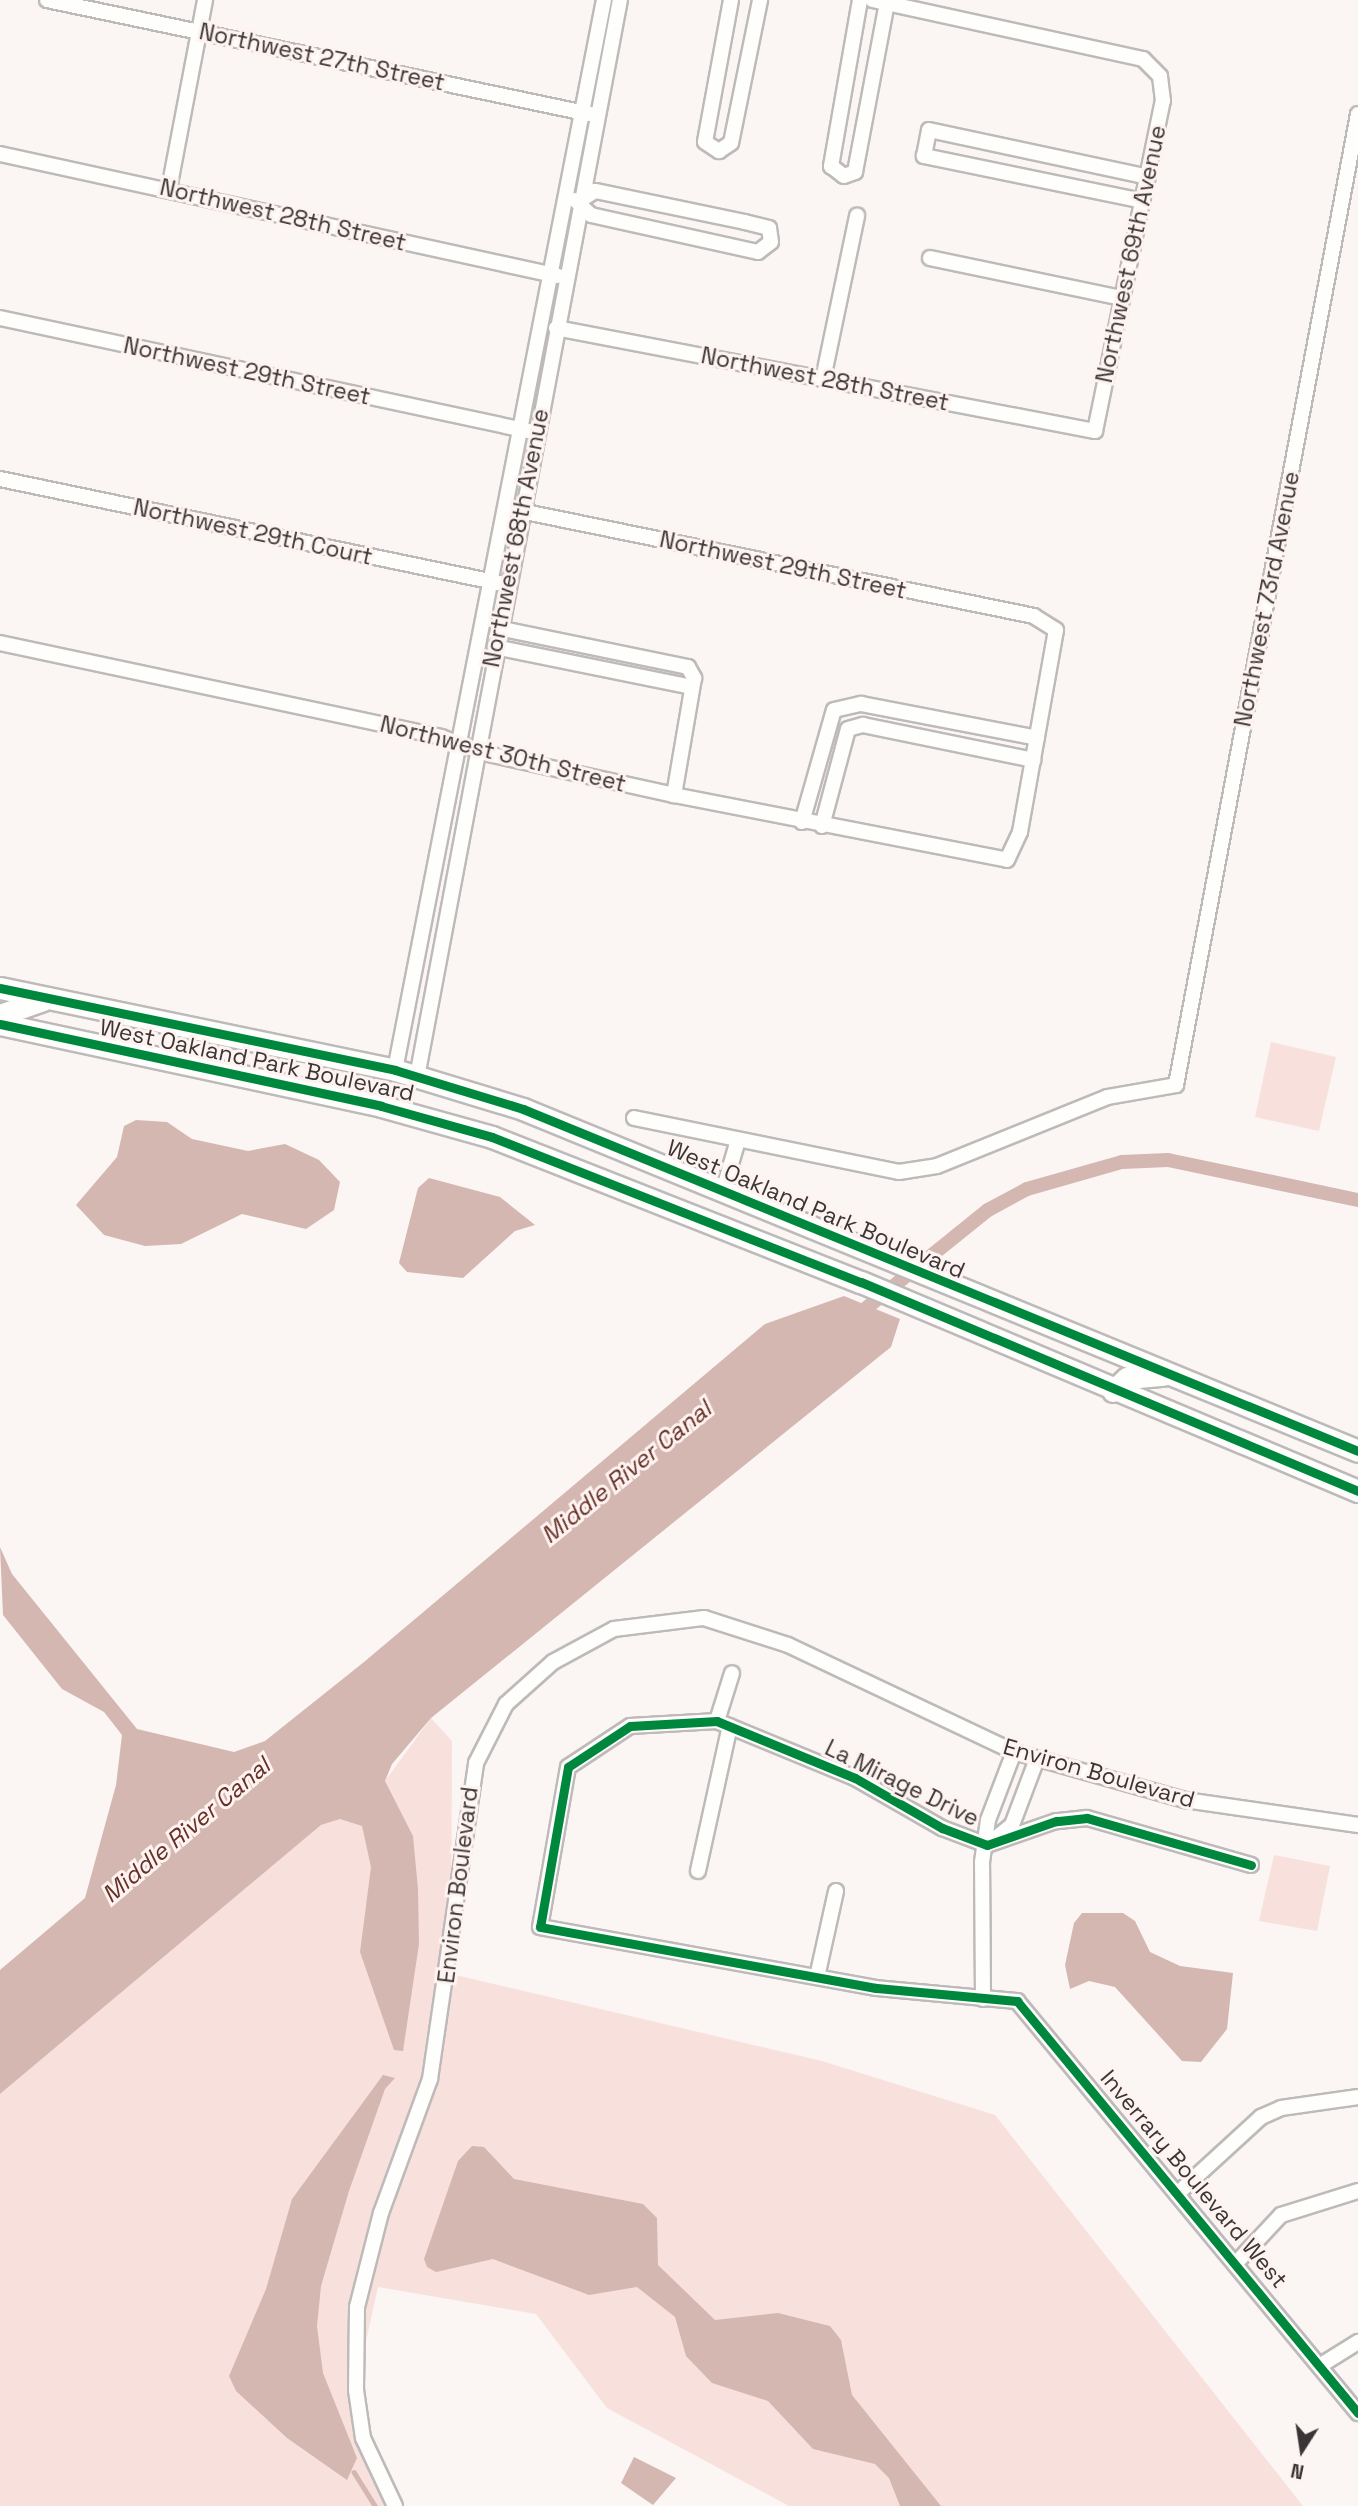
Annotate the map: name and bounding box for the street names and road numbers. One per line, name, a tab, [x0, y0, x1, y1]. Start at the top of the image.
street label: Northwest 27th Street	[197, 17, 447, 97]
street label: Northwest 69th Avenue	[1090, 123, 1172, 385]
street label: Northwest 28th Street	[157, 173, 409, 257]
street label: Northwest 29th Street	[121, 331, 373, 411]
street label: Northwest 28th Street	[699, 341, 951, 417]
street label: Northwest 68th Avenue	[477, 406, 555, 670]
street label: Northwest 73rd Avenue	[1229, 469, 1305, 729]
street label: Northwest 29th Court	[131, 493, 375, 571]
street label: Northwest 29th Street	[657, 525, 909, 605]
street label: Northwest 30th Street	[377, 710, 629, 798]
street label: West Oakland Park Boulevard	[97, 1013, 417, 1107]
street label: West Oakland Park Boulevard	[663, 1134, 969, 1284]
street label: Environ Boulevard	[1000, 1732, 1198, 1814]
street label: La Mirage Drive	[821, 1734, 983, 1832]
street label: Environ Boulevard	[432, 1785, 484, 1985]
street label: Inverrary Boulevard West	[1095, 2064, 1293, 2294]

